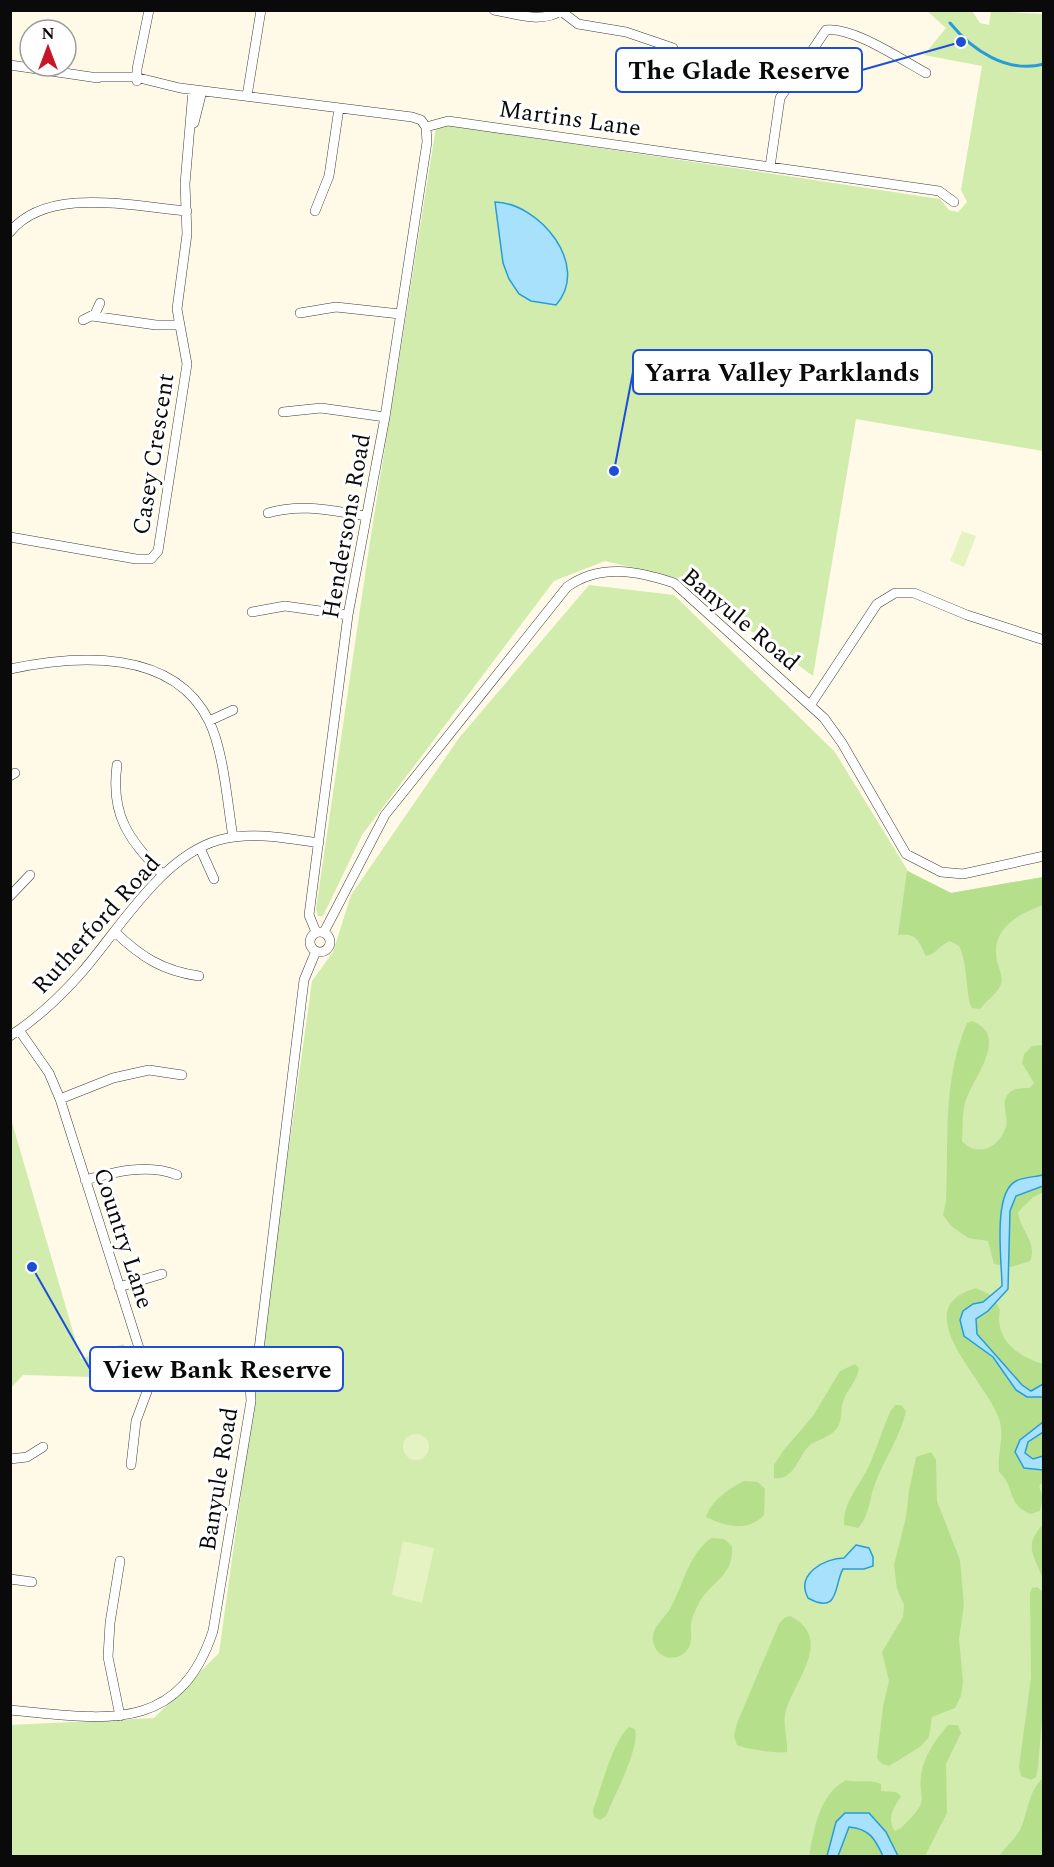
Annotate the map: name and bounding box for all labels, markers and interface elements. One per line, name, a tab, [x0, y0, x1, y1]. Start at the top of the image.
north arrow	[18, 18, 78, 78]
text: N	[41, 22, 55, 46]
callout: The Glade Reserve	[616, 48, 862, 92]
text: The Glade Reserve	[628, 51, 850, 91]
street label: Martins Lane	[496, 91, 643, 147]
callout: Yarra Valley Parklands	[633, 350, 932, 394]
text: Yarra Valley Parklands	[644, 353, 920, 393]
street label: Casey Crescent	[123, 371, 185, 538]
street label: Hendersons Road	[313, 431, 381, 622]
street label: Banyule Road	[673, 559, 807, 680]
street label: Rutherford Road	[24, 847, 169, 1003]
street label: Country Lane	[83, 1163, 163, 1313]
callout: View Bank Reserve	[90, 1347, 343, 1391]
text: View Bank Reserve	[102, 1350, 332, 1390]
street label: Banyule Road	[190, 1405, 248, 1554]

